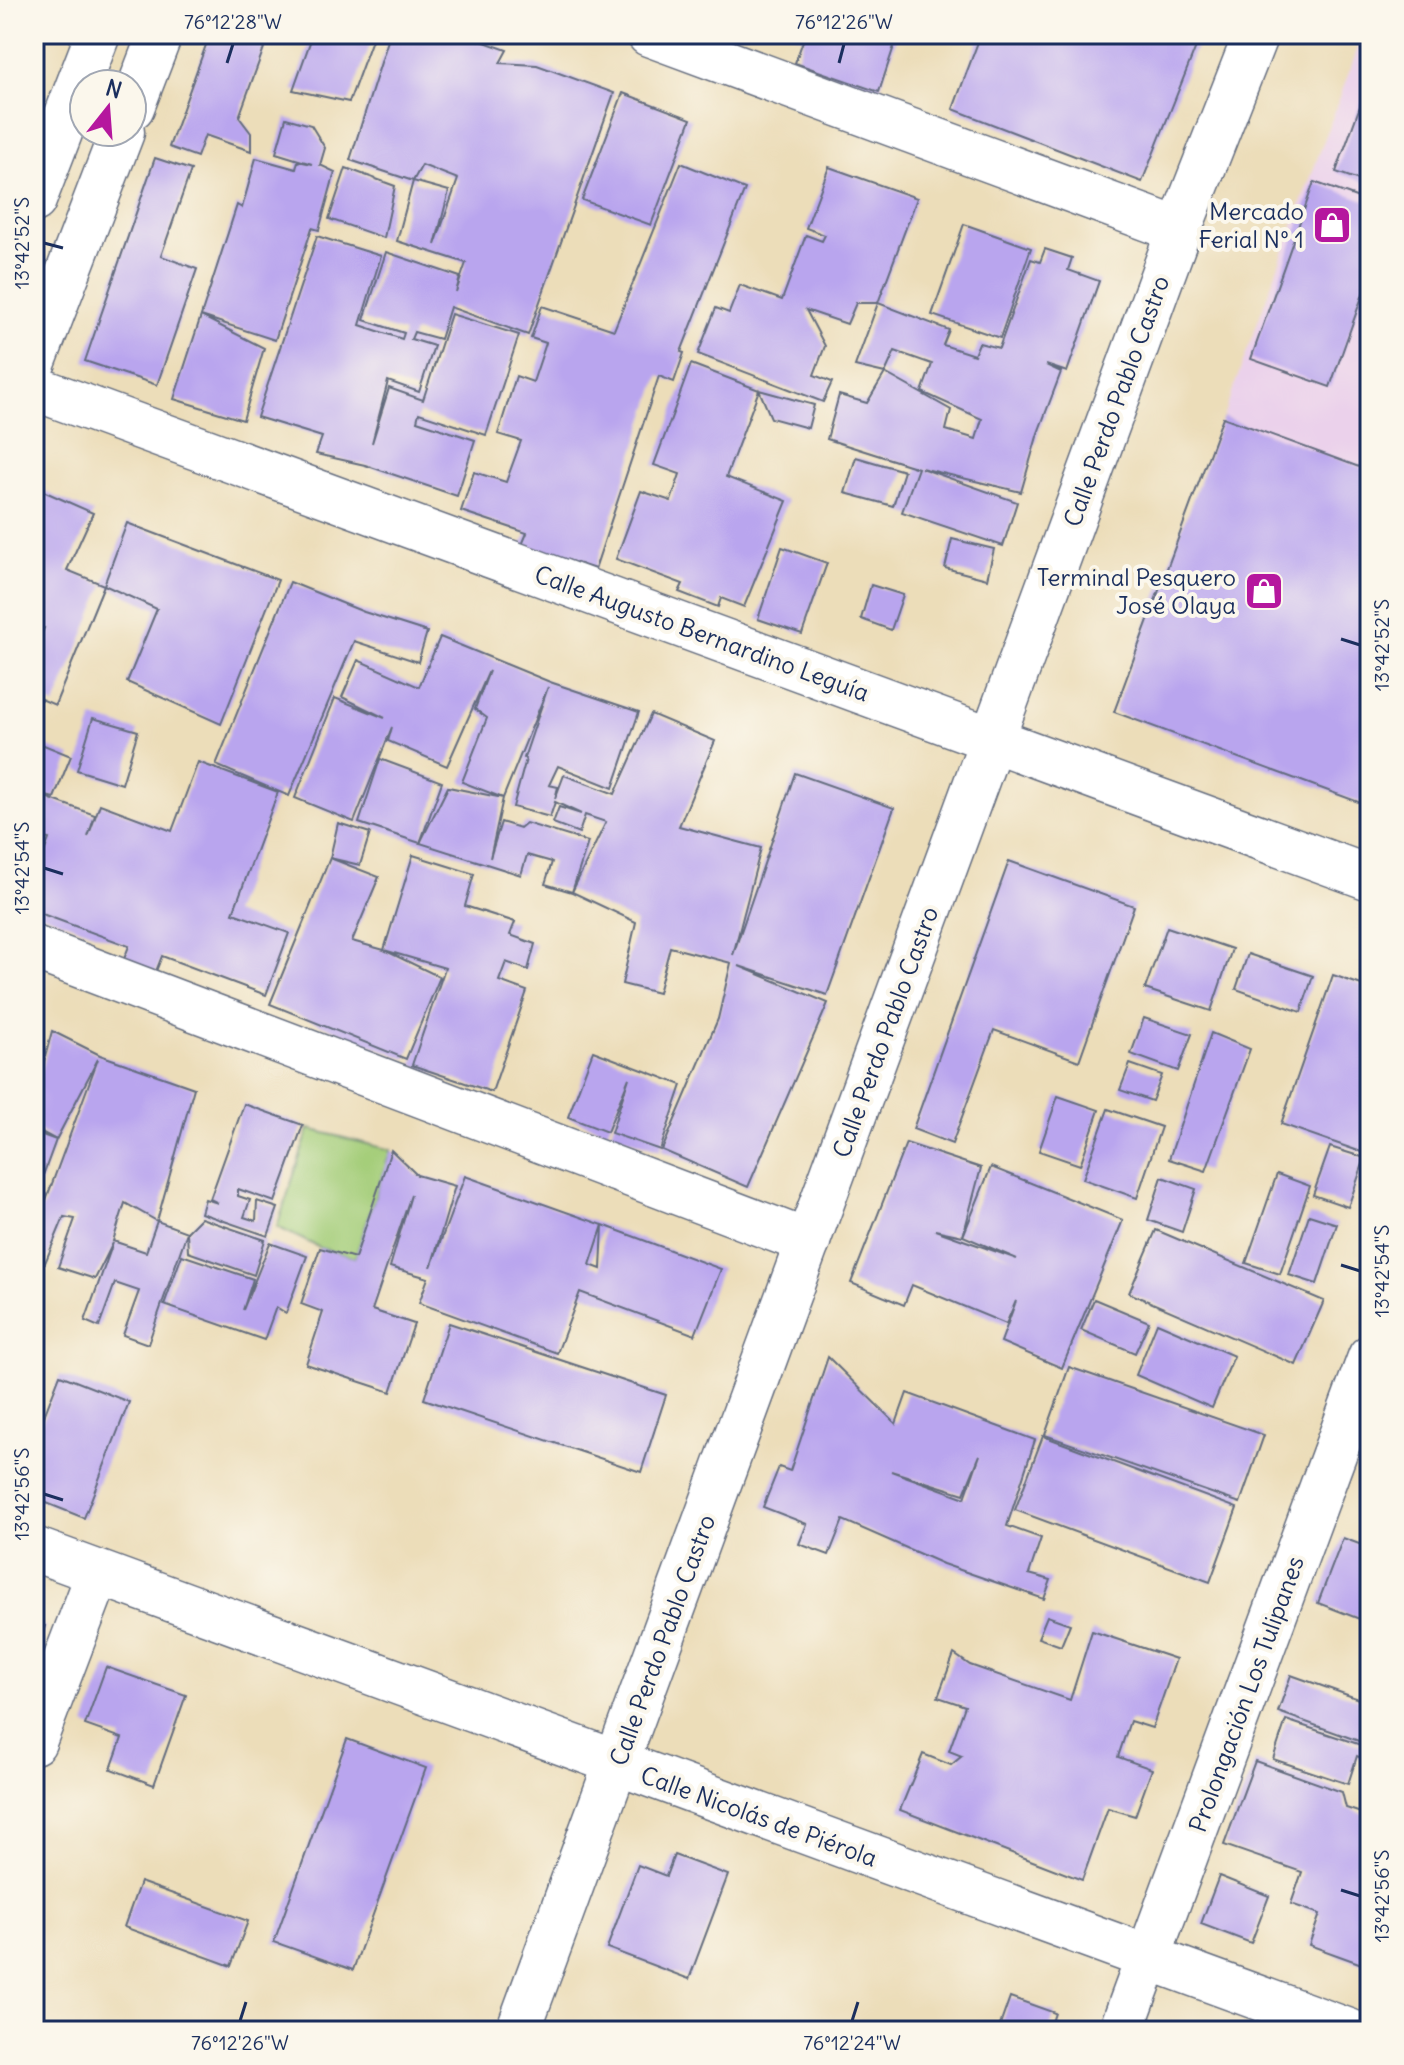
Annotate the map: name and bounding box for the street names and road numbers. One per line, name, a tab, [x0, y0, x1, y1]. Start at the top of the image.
street label: Calle Perdo Pablo Castro	[1057, 271, 1175, 531]
street label: Calle Augusto Bernardino Leguía	[531, 558, 873, 708]
street label: Calle Perdo Pablo Castro	[826, 902, 944, 1162]
street label: Calle Perdo Pablo Castro	[603, 1510, 721, 1770]
street label: Prolongación Los Tulipanes	[1182, 1552, 1310, 1836]
street label: Calle Nicolás de Piérola	[637, 1759, 881, 1873]

